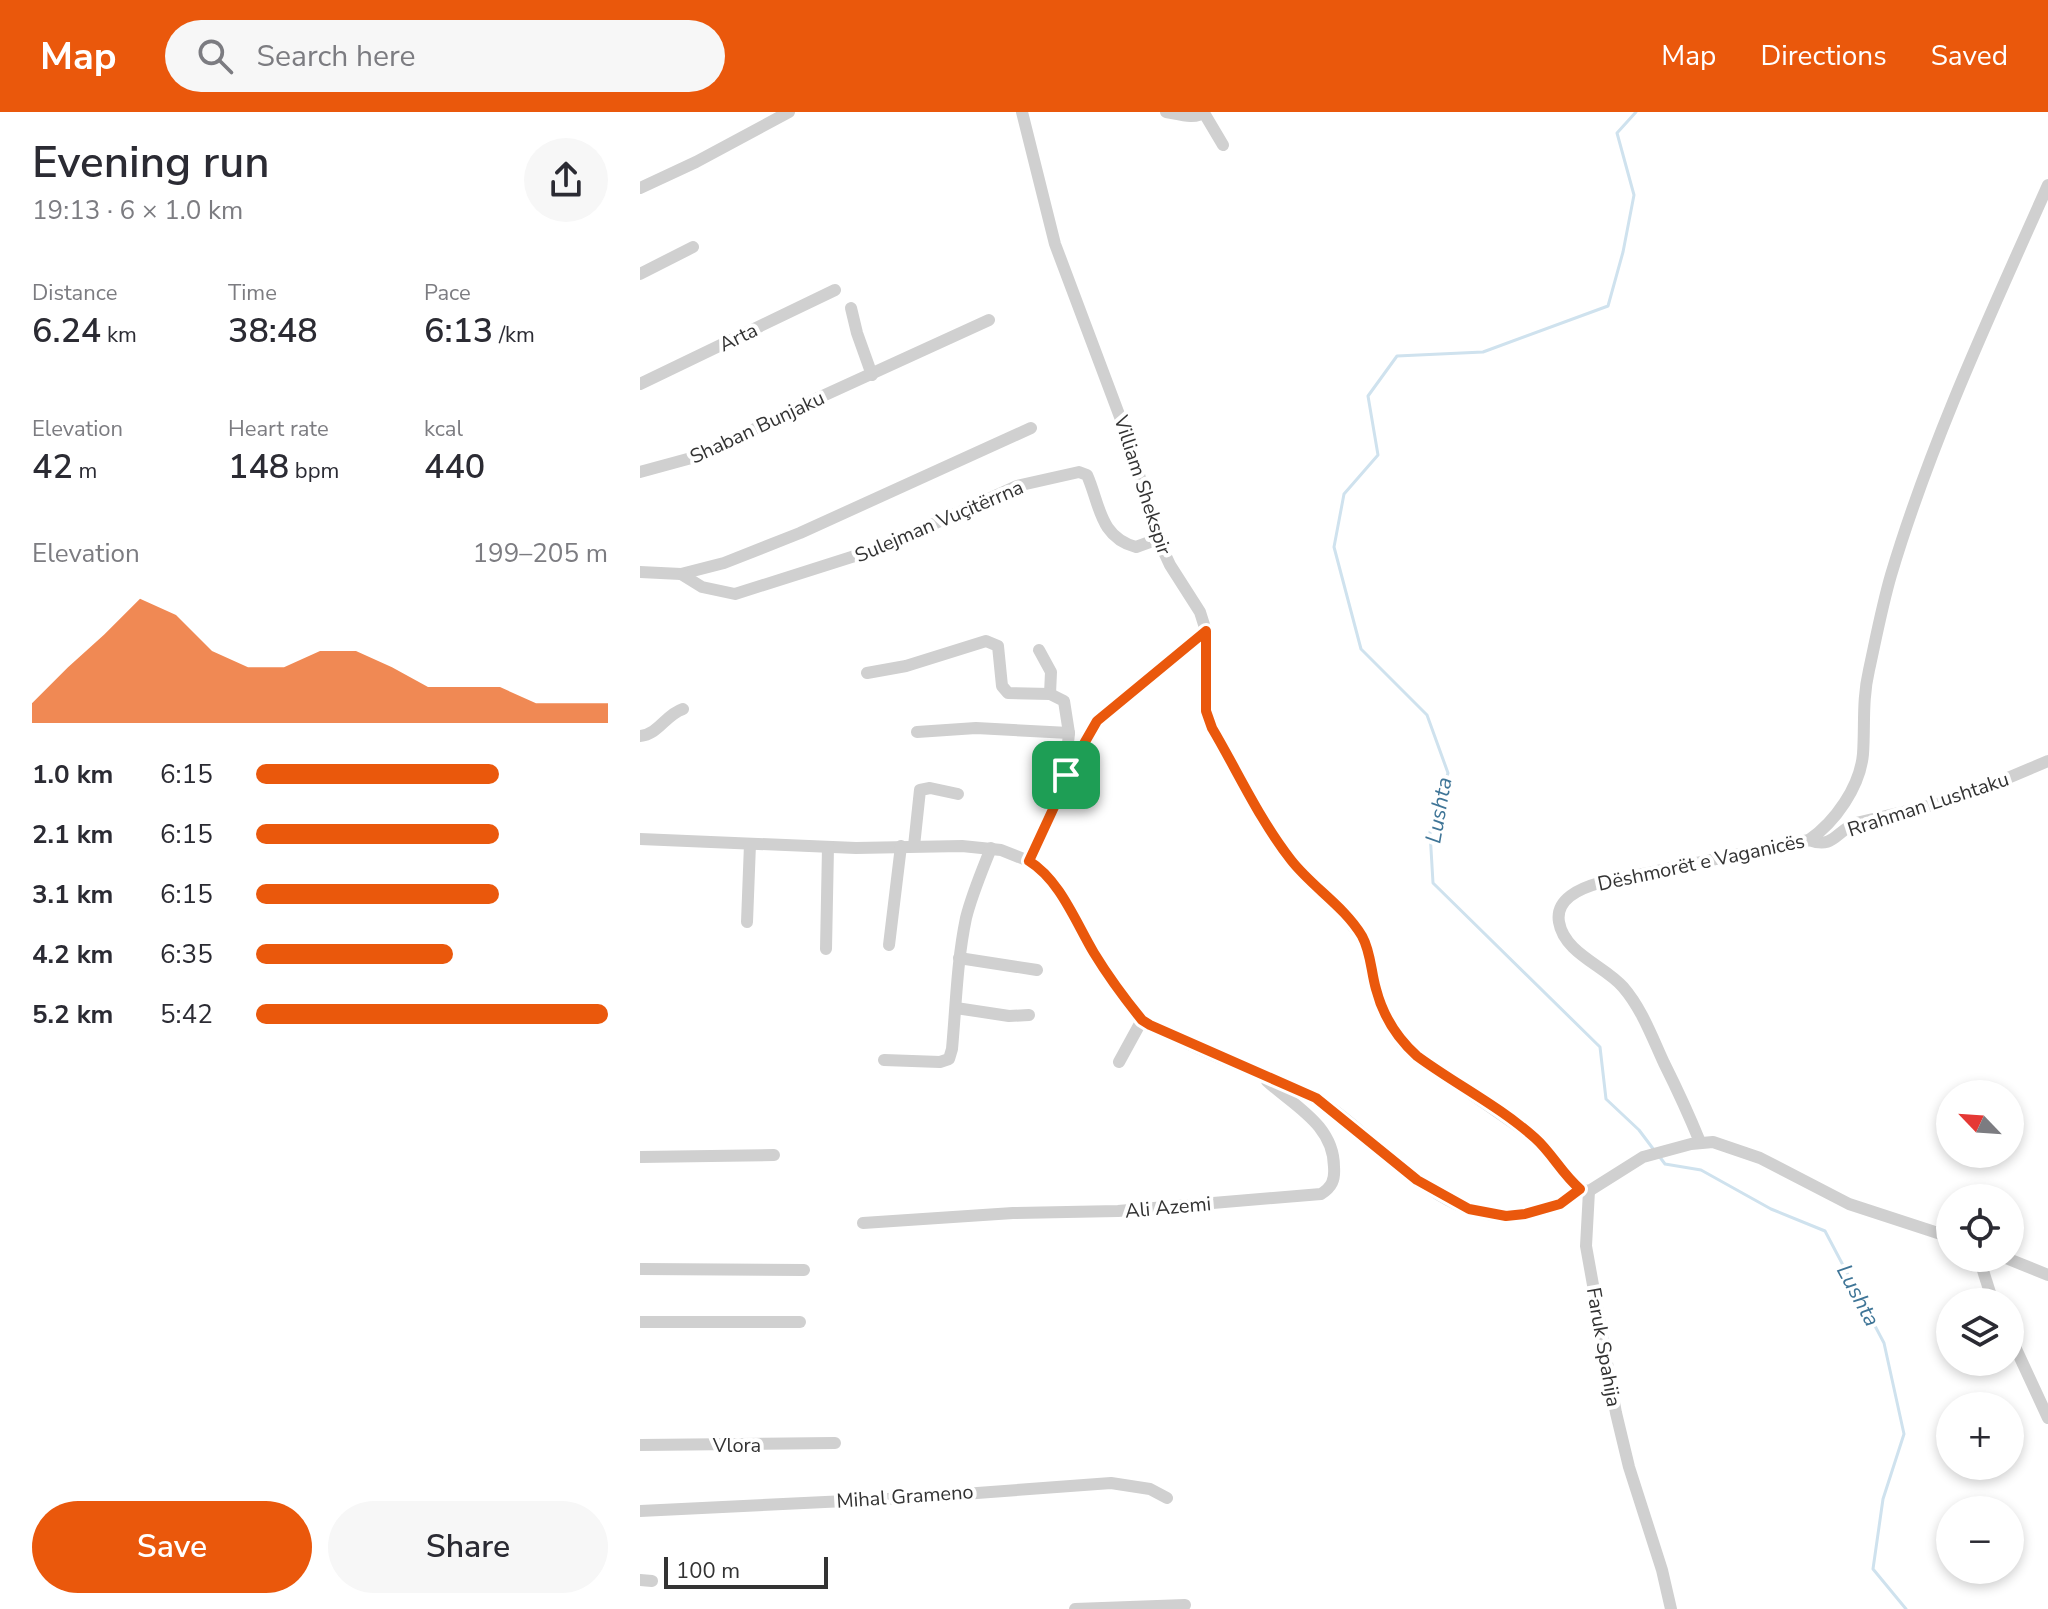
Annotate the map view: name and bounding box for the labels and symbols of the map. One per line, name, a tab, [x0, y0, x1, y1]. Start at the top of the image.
street label: Arta	[714, 317, 762, 358]
street label: Shaban Bunjaku	[685, 384, 829, 470]
street label: Villiam Shekspir	[1107, 411, 1178, 558]
street label: Sulejman Vuçitërrna	[851, 474, 1028, 569]
pin	[1032, 741, 1100, 809]
street label: Rrahman Lushtaku	[1844, 766, 2012, 843]
water label: Lushta	[1418, 775, 1460, 846]
street label: Dëshmorët e Vaganicës	[1595, 827, 1807, 898]
north arrow	[1936, 1080, 2024, 1168]
street label: Ali Azemi	[1124, 1190, 1212, 1225]
water label: Lushta	[1829, 1259, 1887, 1332]
street label: Faruk Spahija	[1580, 1285, 1627, 1409]
street label: Vlora	[712, 1432, 761, 1459]
street label: Mihal Grameno	[836, 1478, 974, 1515]
scale bar	[664, 1553, 828, 1589]

